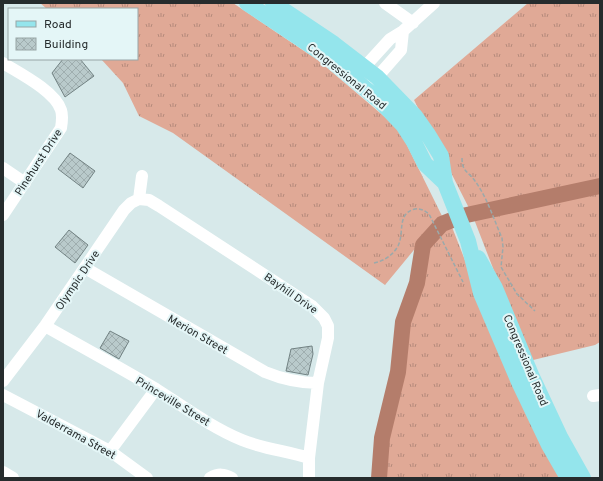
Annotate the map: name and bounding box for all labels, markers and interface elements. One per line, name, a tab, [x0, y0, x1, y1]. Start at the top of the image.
legend	[8, 8, 138, 60]
text: Road	[44, 17, 72, 33]
text: Building	[44, 37, 88, 53]
street label: Congressional Road	[304, 41, 389, 113]
street label: Pinehurst Drive	[12, 127, 66, 198]
street label: Olympic Drive	[53, 248, 103, 313]
street label: Bayhill Drive	[261, 270, 320, 317]
street label: Merion Street	[165, 312, 230, 358]
street label: Congressional Road	[500, 313, 551, 408]
street label: Princeville Street	[133, 374, 212, 430]
street label: Valderrama Street	[33, 407, 118, 463]

